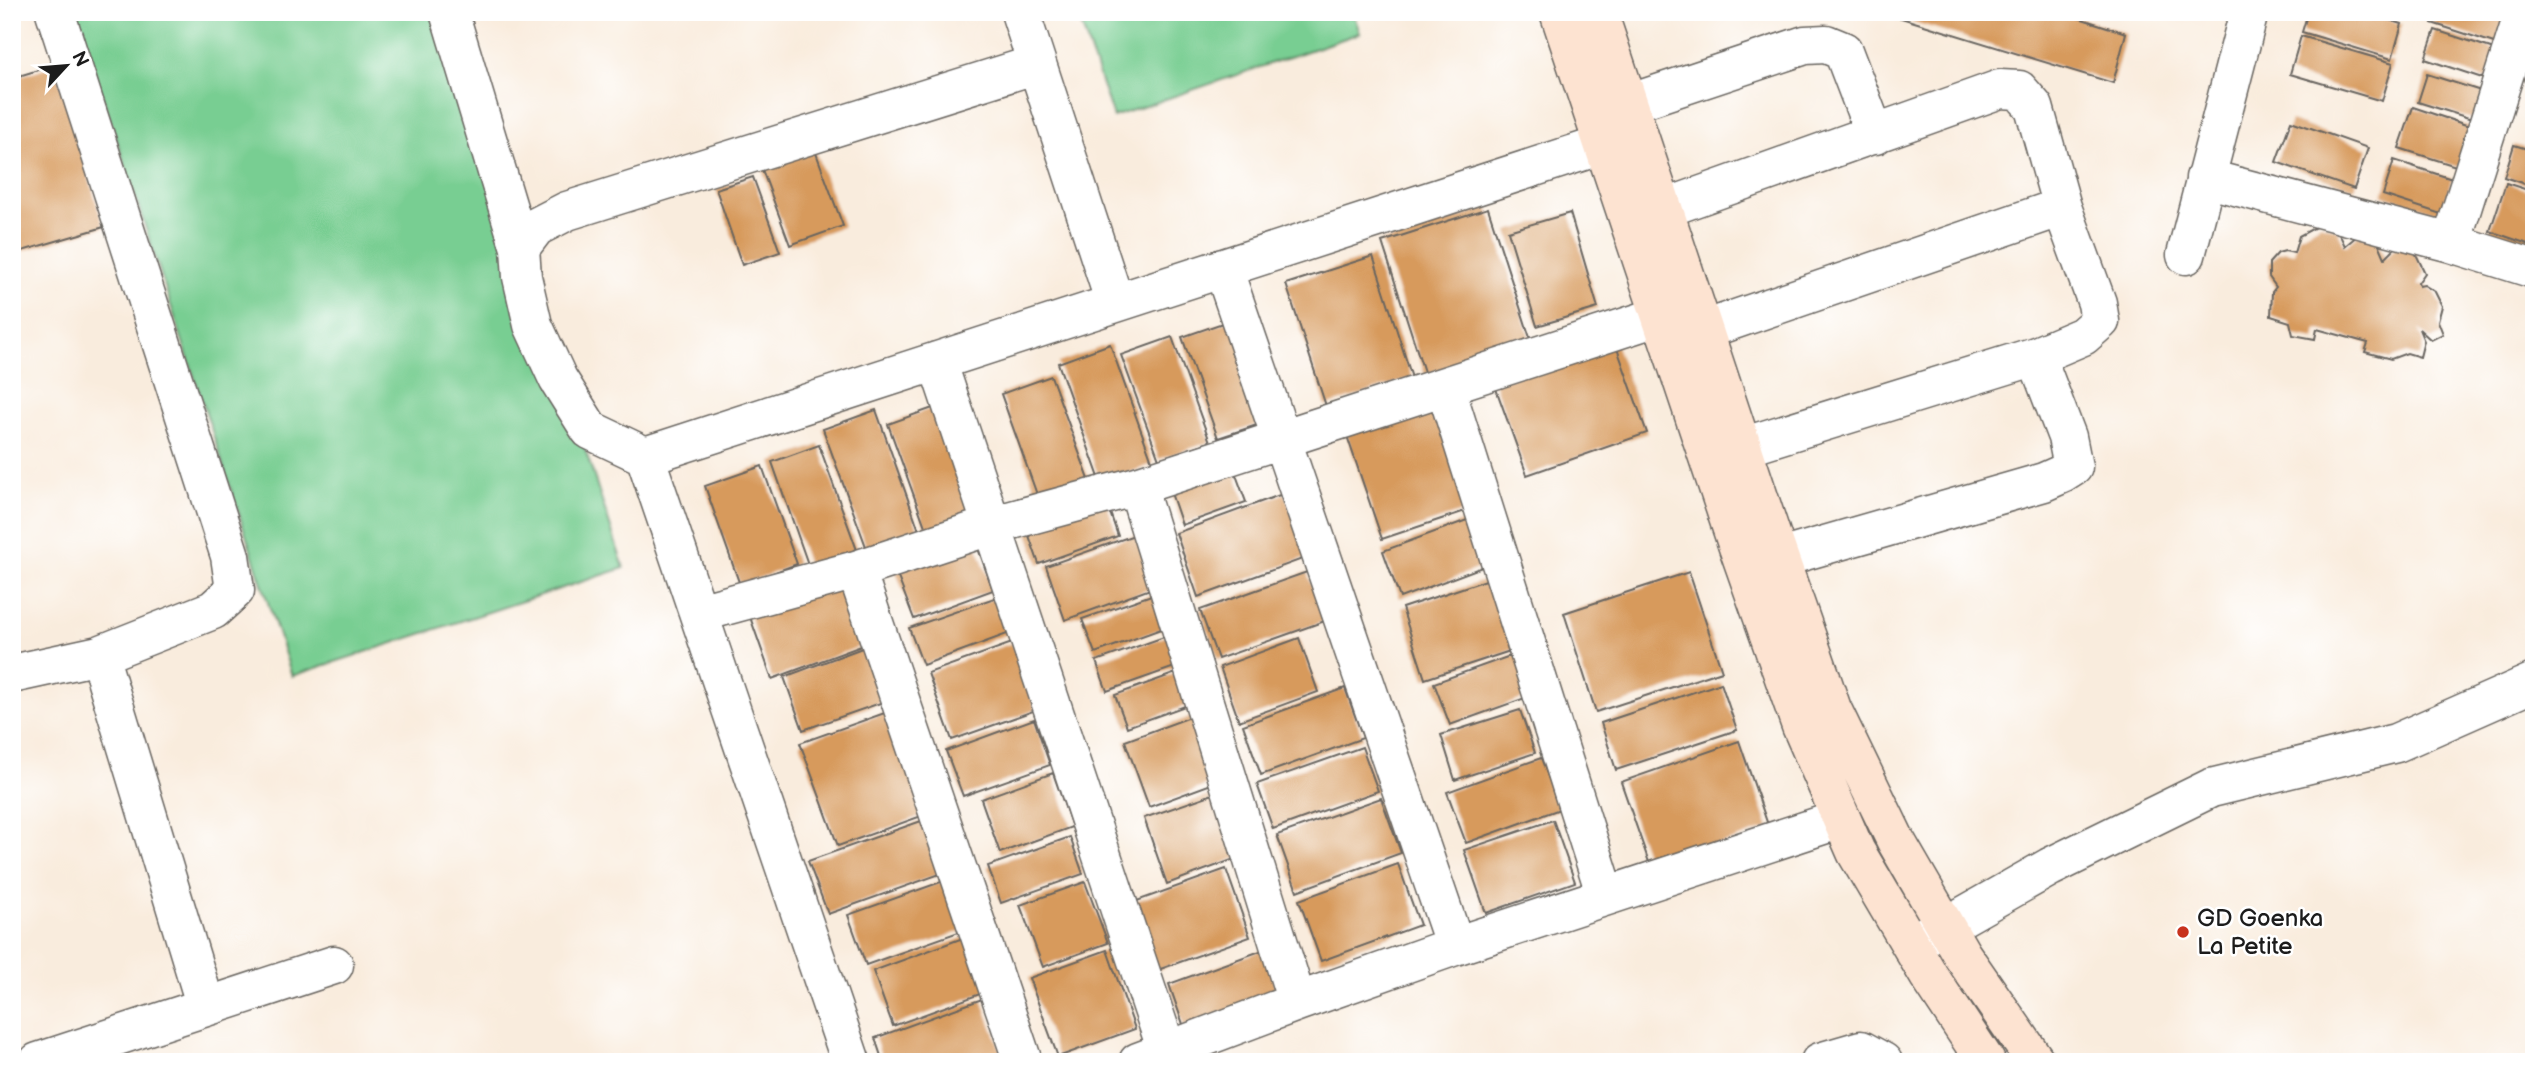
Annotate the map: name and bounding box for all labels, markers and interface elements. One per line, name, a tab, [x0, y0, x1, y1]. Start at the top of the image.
north arrow	[32, 32, 102, 102]
text: N	[66, 48, 93, 71]
place label: GD Goenka La Petite	[2197, 904, 2323, 961]
marker: GD Goenka La Petite	[2175, 924, 2191, 940]

